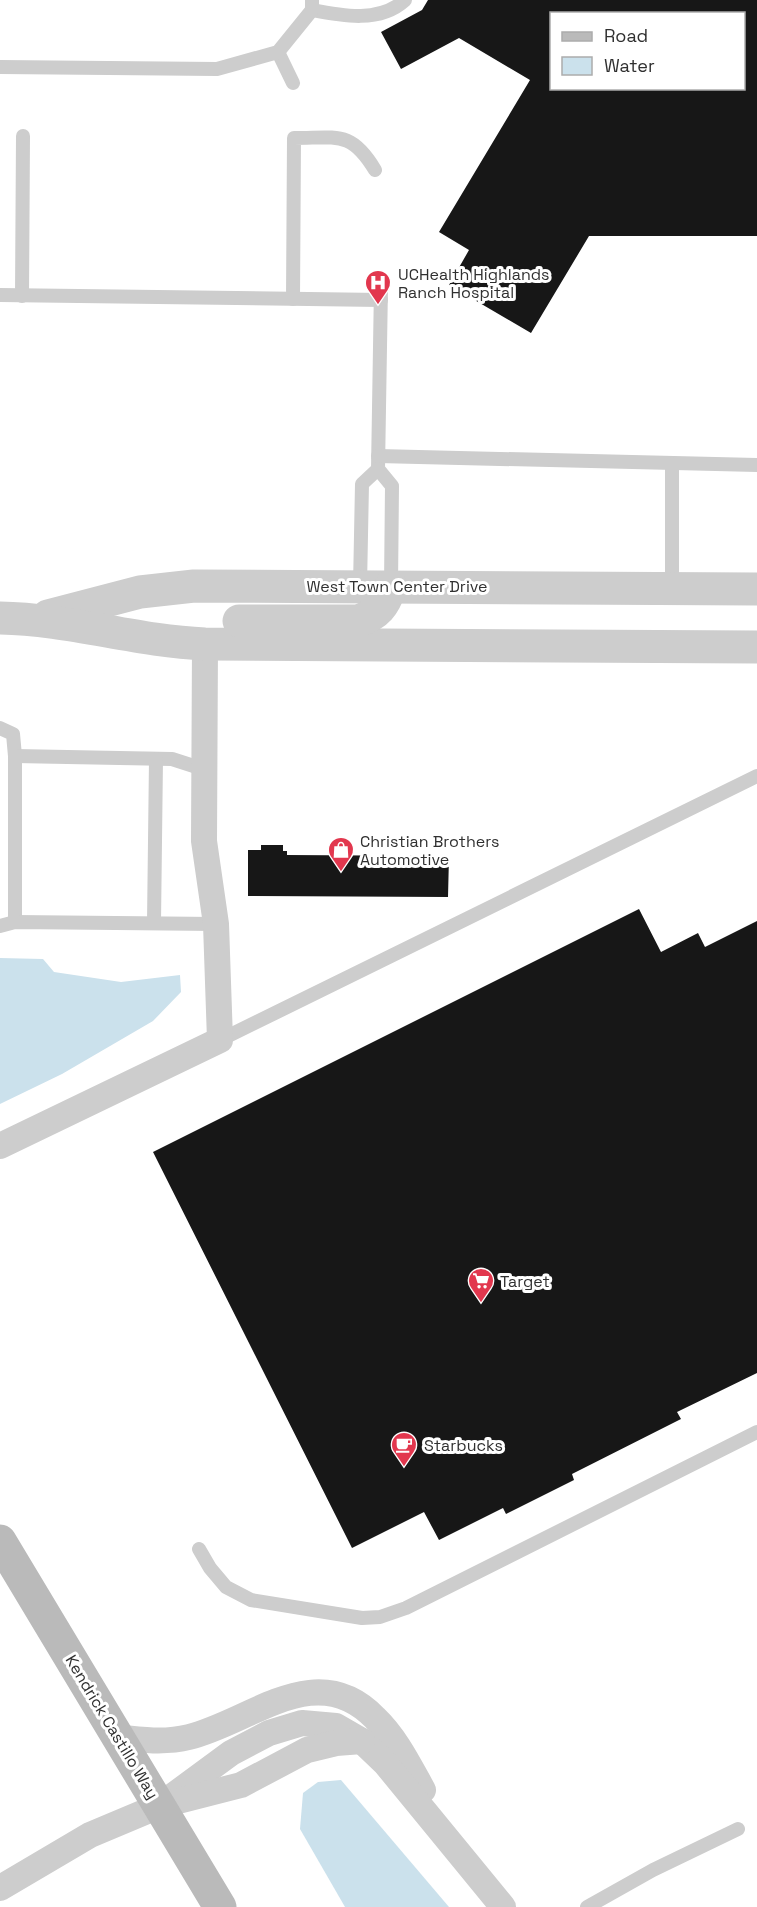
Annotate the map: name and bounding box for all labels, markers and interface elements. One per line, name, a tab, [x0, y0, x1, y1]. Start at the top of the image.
legend	[550, 12, 745, 90]
text: Road	[604, 24, 648, 47]
text: Water	[604, 54, 655, 77]
place label: UCHealth Highlands Ranch Hospital	[398, 264, 549, 303]
hospital icon: UCHealth Highlands Ranch Hospital	[363, 268, 393, 306]
street label: West Town Center Drive	[306, 576, 488, 597]
place label: Christian Brothers Automotive	[360, 831, 500, 870]
shop icon: Christian Brothers Automotive	[326, 835, 356, 873]
supermarket icon: Target	[466, 1266, 496, 1304]
place label: Target	[500, 1271, 550, 1292]
cafe icon: Starbucks	[389, 1430, 419, 1468]
place label: Starbucks	[424, 1435, 503, 1456]
street label: Kendrick Castillo Way	[61, 1651, 163, 1803]

